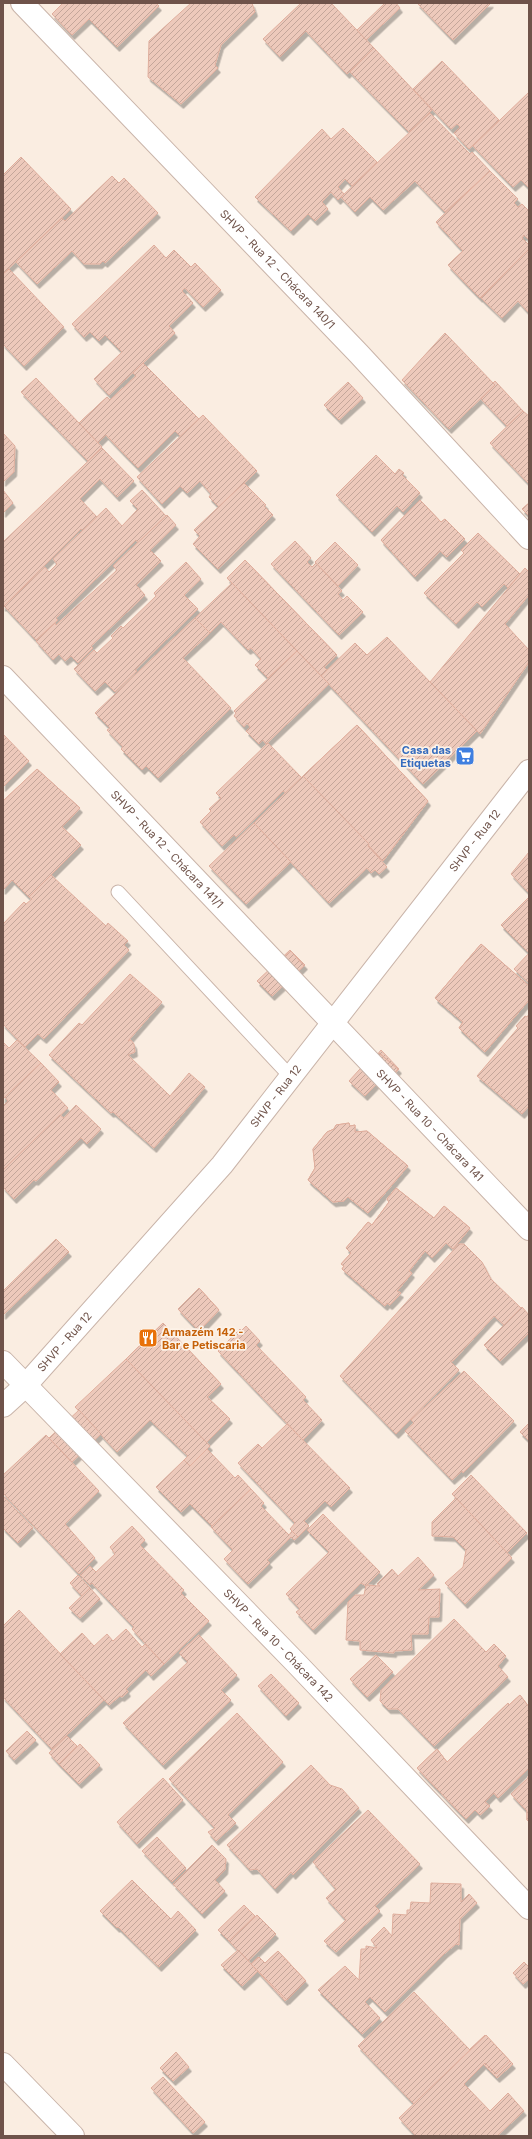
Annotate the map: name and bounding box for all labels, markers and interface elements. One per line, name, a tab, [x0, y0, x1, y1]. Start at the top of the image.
street label: SHVP - Rua 12 - Chácara 140/1	[217, 207, 338, 332]
place label: Casa das Etiquetas	[400, 743, 451, 770]
supermarket icon: Casa das Etiquetas	[454, 745, 476, 767]
street label: SHVP - Rua 12 - Chácara 141/1	[108, 787, 227, 911]
street label: SHVP - Rua 12	[446, 807, 503, 875]
street label: SHVP - Rua 12	[247, 1062, 304, 1130]
street label: SHVP - Rua 10 - Chácara 141	[373, 1066, 487, 1184]
street label: SHVP - Rua 12	[34, 1309, 95, 1374]
place label: Armazém 142 - Bar e Petiscaria	[162, 1325, 246, 1352]
restaurant icon: Armazém 142 - Bar e Petiscaria	[137, 1327, 159, 1349]
street label: SHVP - Rua 10 - Chácara 142	[221, 1586, 336, 1705]

